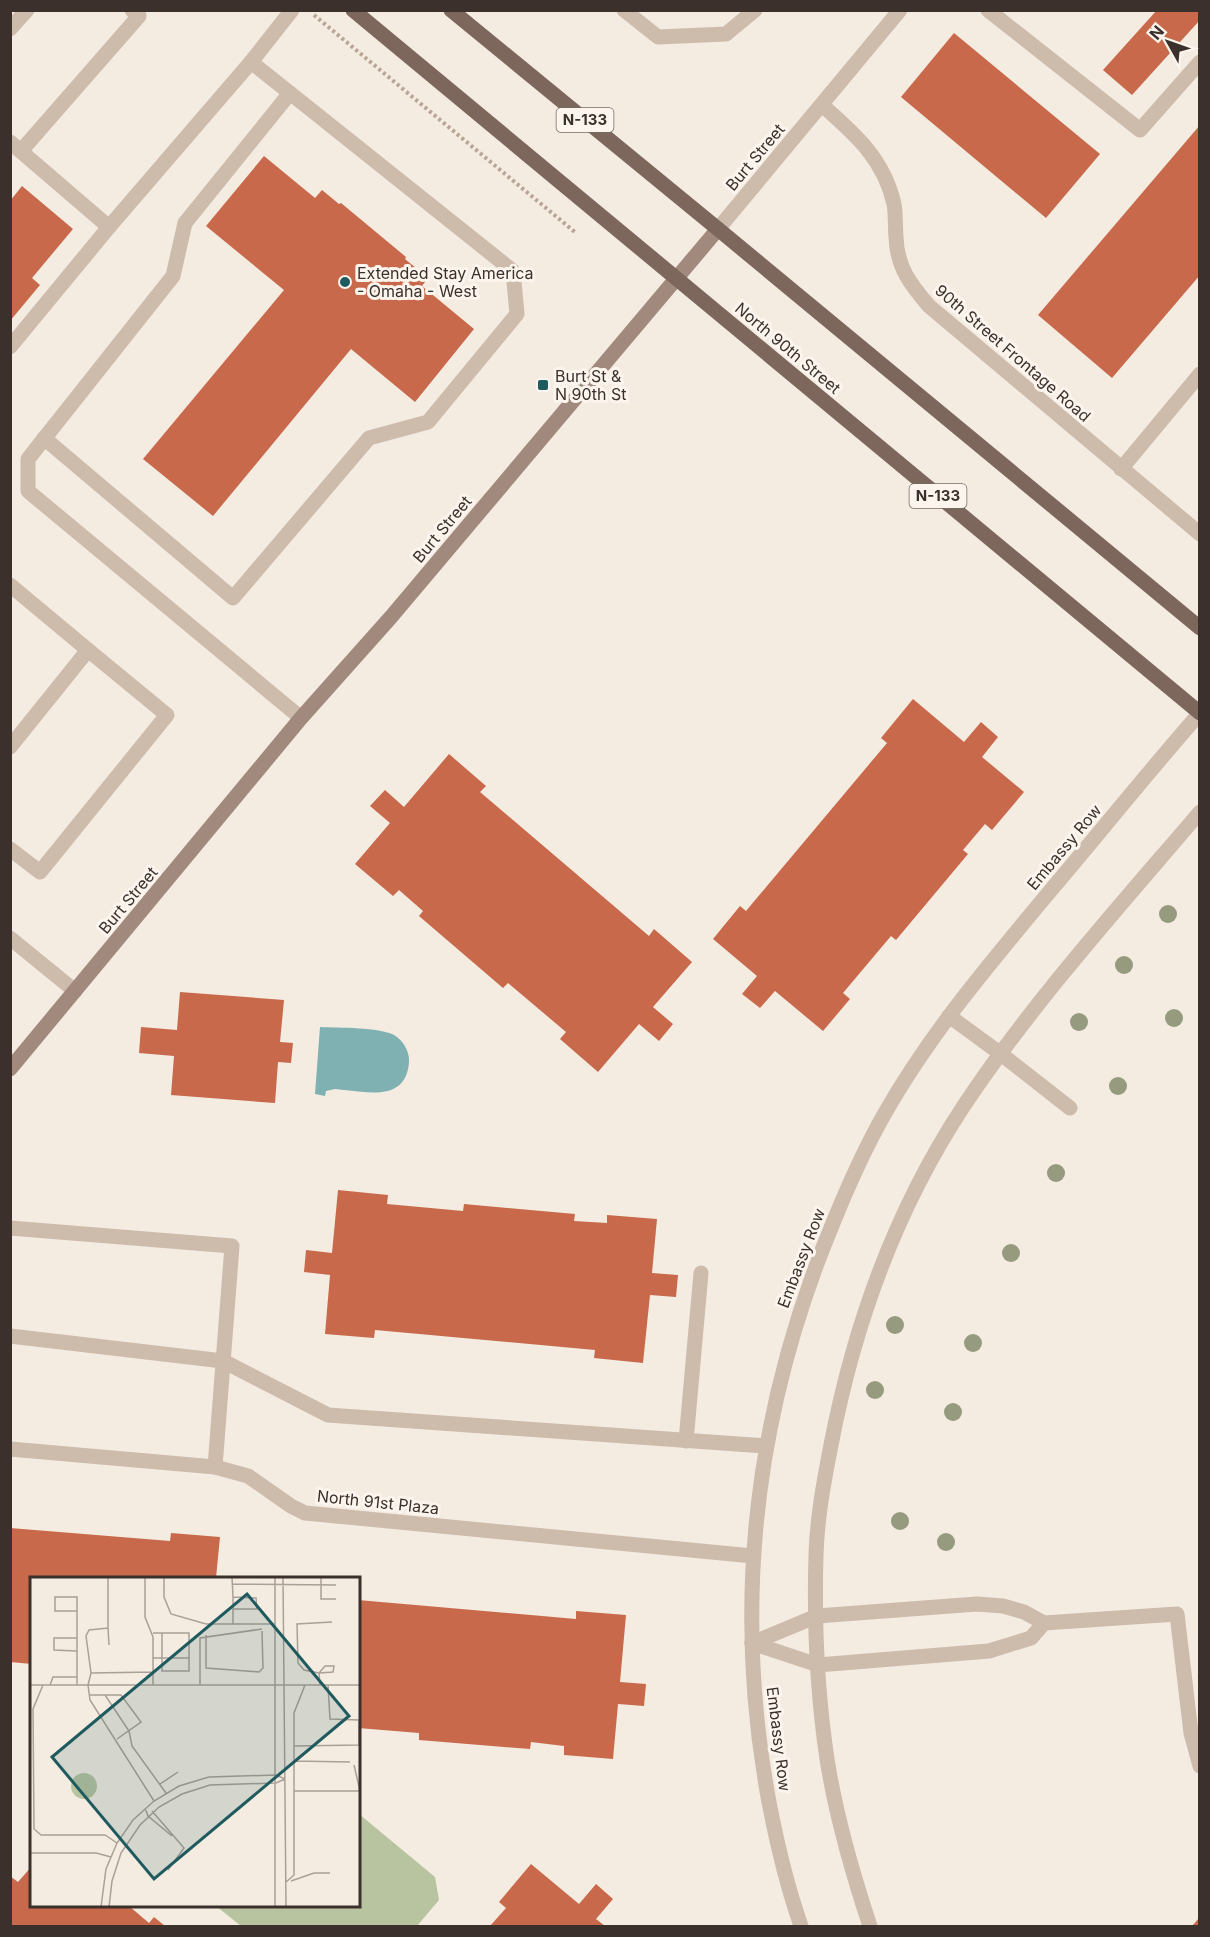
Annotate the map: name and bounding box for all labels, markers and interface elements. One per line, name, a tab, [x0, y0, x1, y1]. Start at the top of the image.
north arrow	[1138, 12, 1198, 72]
text: N	[1145, 21, 1168, 43]
road number: N-133	[556, 108, 614, 132]
street label: Burt Street	[721, 120, 789, 194]
place label: Extended Stay America - Omaha - West	[357, 263, 534, 301]
marker: Extended Stay America - Omaha - West	[338, 275, 352, 289]
street label: 90th Street Frontage Road	[931, 280, 1095, 426]
street label: North 90th Street	[731, 298, 845, 398]
place label: Burt St & N 90th St	[555, 366, 627, 404]
marker: Burt St & N 90th St	[536, 378, 550, 392]
road number: N-133	[910, 484, 966, 508]
street label: Burt Street	[408, 492, 476, 566]
street label: Embassy Row	[1022, 800, 1106, 894]
street label: Burt Street	[94, 863, 162, 937]
street label: Embassy Row	[773, 1205, 829, 1311]
street label: North 91st Plaza	[316, 1486, 440, 1518]
inset map	[30, 1577, 360, 1907]
street label: Embassy Row	[763, 1685, 795, 1793]

